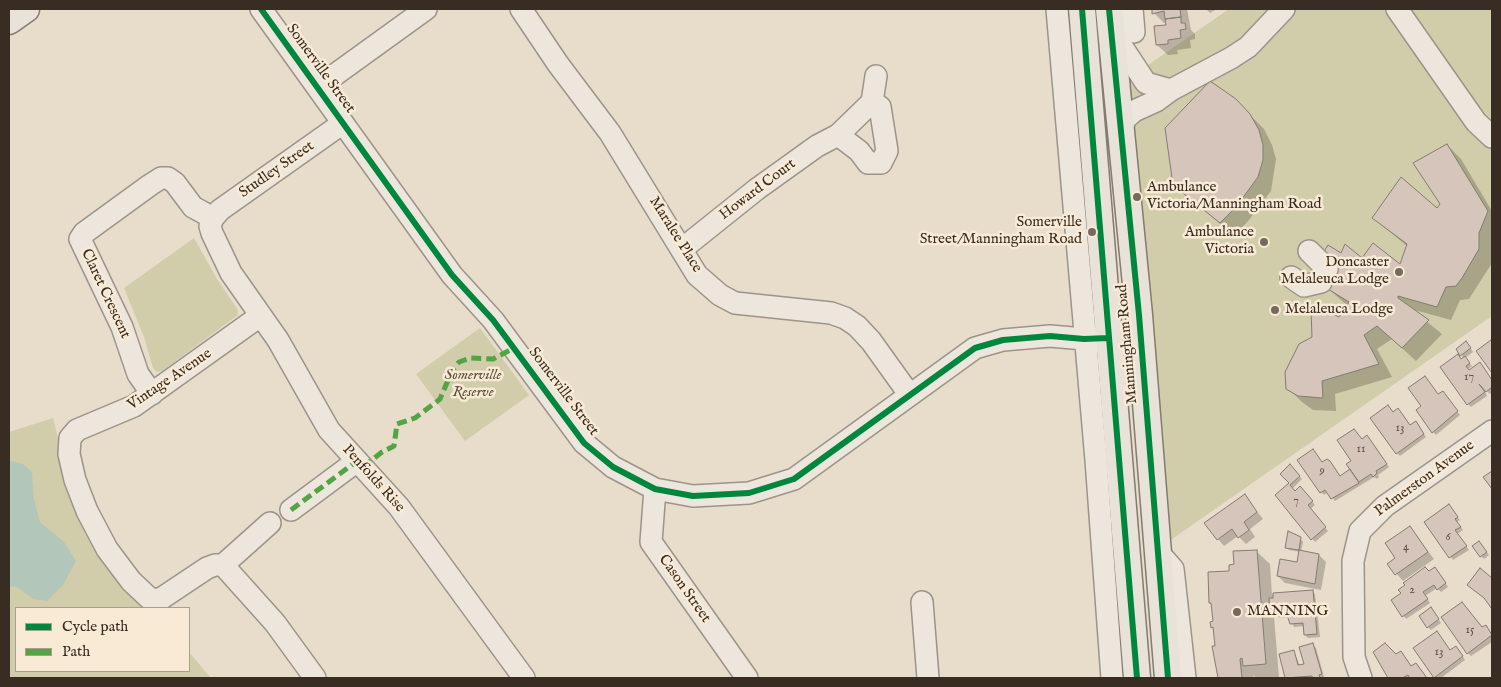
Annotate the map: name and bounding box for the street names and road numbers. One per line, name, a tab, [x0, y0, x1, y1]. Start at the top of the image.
street label: Somerville Street	[282, 21, 358, 117]
street label: Studley Street	[236, 138, 318, 202]
street label: Howard Court	[716, 155, 800, 225]
street label: Maralee Place	[645, 194, 705, 276]
street label: Claret Crescent	[76, 246, 134, 342]
street label: Manningham Road	[1114, 283, 1142, 405]
street label: Somerville Street	[524, 344, 602, 440]
street label: Vintage Avenue	[125, 345, 215, 415]
street label: Palmerston Avenue	[1372, 437, 1478, 521]
street label: Penfolds Rise	[338, 441, 408, 517]
street label: Cason Street	[654, 551, 714, 627]

